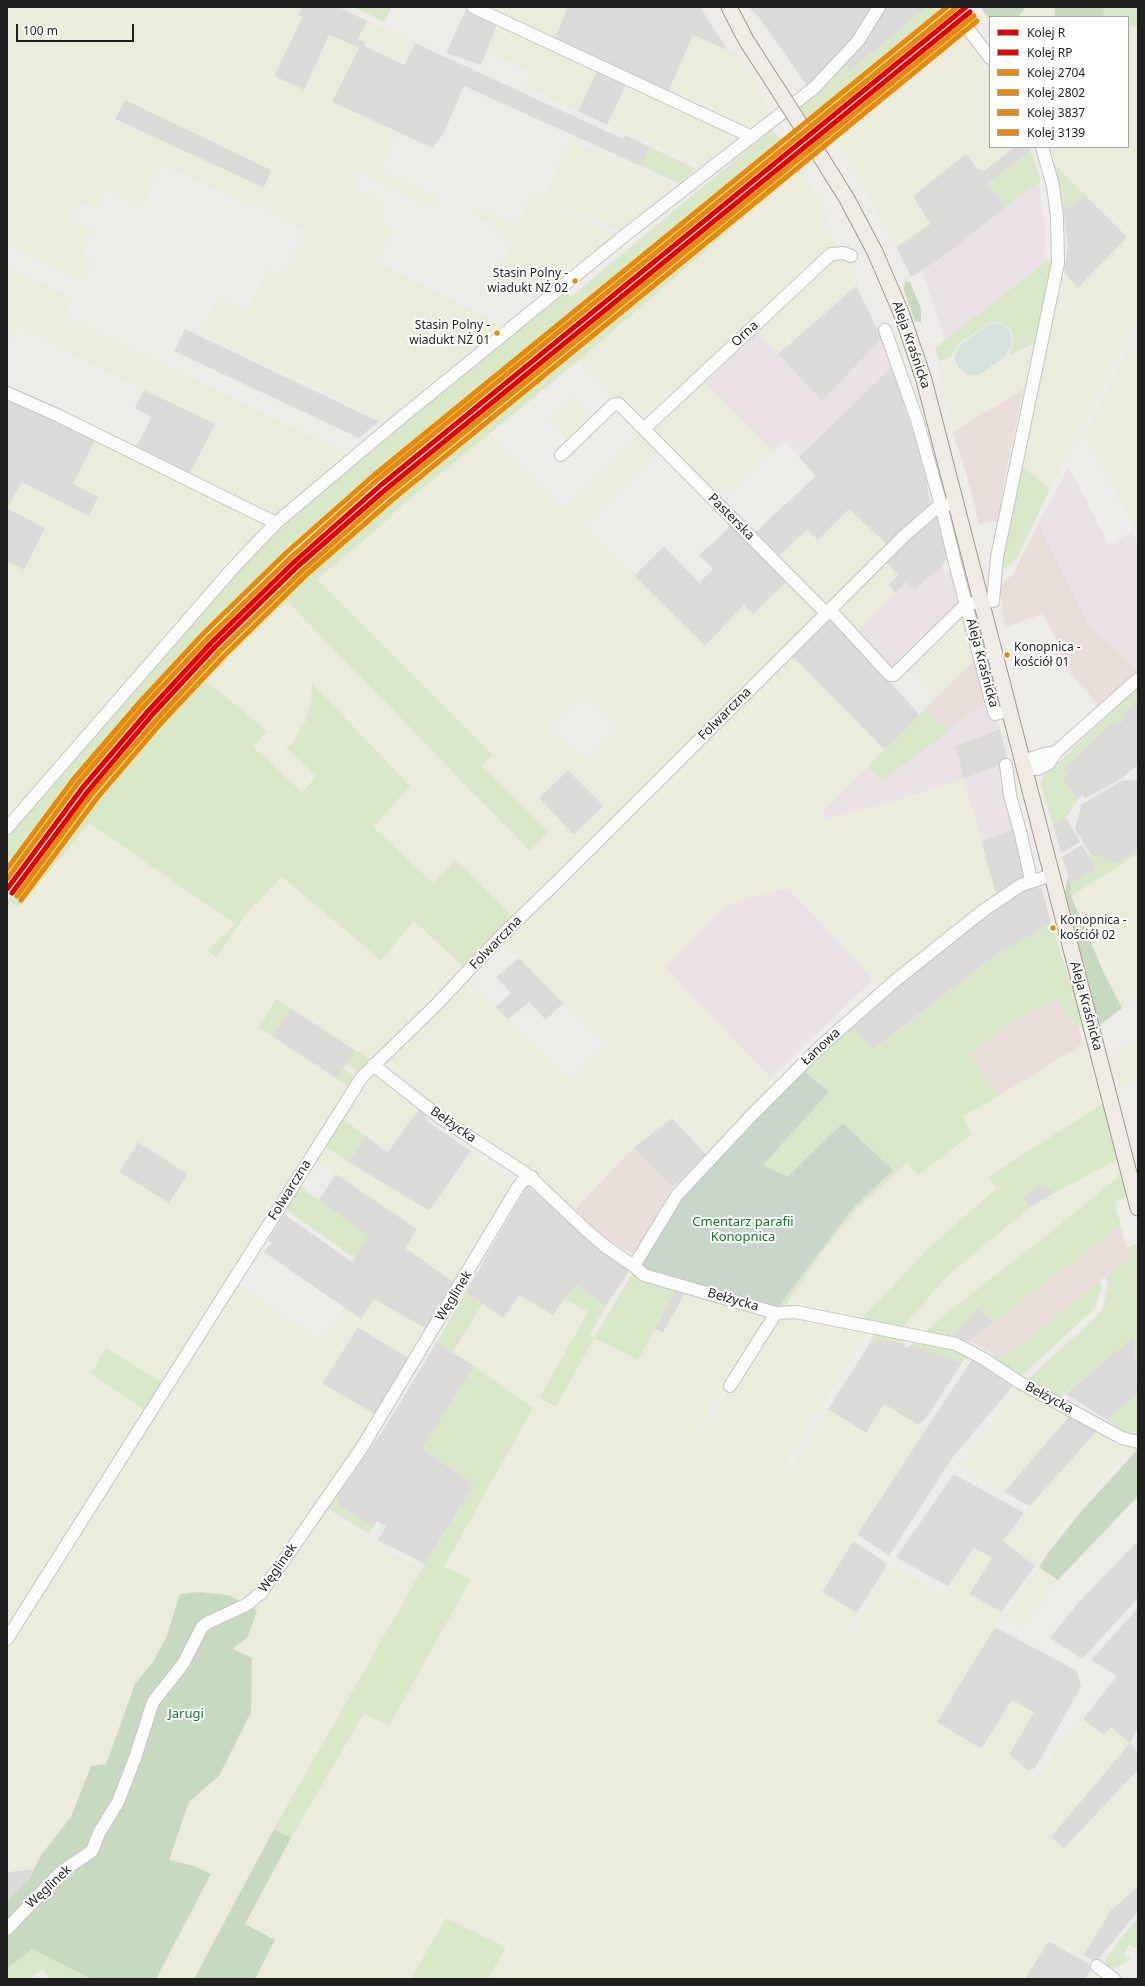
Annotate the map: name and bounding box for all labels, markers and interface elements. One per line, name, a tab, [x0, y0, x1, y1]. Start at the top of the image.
scale bar	[18, 16, 136, 42]
legend	[989, 16, 1129, 148]
text: 100 m	[23, 22, 58, 39]
text: Kolej R	[1027, 24, 1065, 41]
text: Kolej RP	[1027, 44, 1073, 61]
text: Kolej 2704	[1027, 64, 1085, 81]
text: Kolej 2802	[1027, 84, 1085, 101]
text: Kolej 3837	[1027, 104, 1085, 121]
text: Kolej 3139	[1027, 124, 1085, 141]
place label: Stasin Polny - wiadukt NŻ 02	[487, 267, 568, 295]
marker: Stasin Polny - wiadukt NŻ 02	[570, 276, 580, 286]
street label: Aleja Kraśnicka	[889, 299, 933, 391]
street label: Orna	[728, 318, 762, 350]
place label: Stasin Polny - wiadukt NŻ 01	[409, 319, 490, 347]
marker: Stasin Polny - wiadukt NŻ 01	[492, 328, 502, 338]
street label: Pasterska	[705, 491, 757, 543]
street label: Aleja Kraśnicka	[963, 617, 1001, 709]
place label: Konopnica - kościół 01	[1014, 641, 1081, 669]
marker: Konopnica - kościół 01	[1002, 650, 1012, 660]
street label: Folwarczna	[695, 684, 755, 744]
street label: Folwarczna	[467, 913, 525, 973]
place label: Konopnica - kościół 02	[1060, 914, 1127, 942]
marker: Konopnica - kościół 02	[1048, 923, 1058, 933]
street label: Aleja Kraśnicka	[1067, 960, 1105, 1052]
street label: Łanowa	[798, 1025, 844, 1069]
street label: Bełżycka	[427, 1104, 479, 1146]
street label: Folwarczna	[265, 1157, 315, 1223]
park label: Cmentarz parafii Konopnica	[692, 1214, 794, 1245]
street label: Węglinek	[433, 1268, 475, 1324]
street label: Bełżycka	[706, 1285, 760, 1315]
street label: Bełżycka	[1022, 1379, 1076, 1417]
street label: Węglinek	[256, 1541, 300, 1595]
park label: Jarugi	[168, 1706, 204, 1722]
street label: Węglinek	[23, 1862, 75, 1912]

